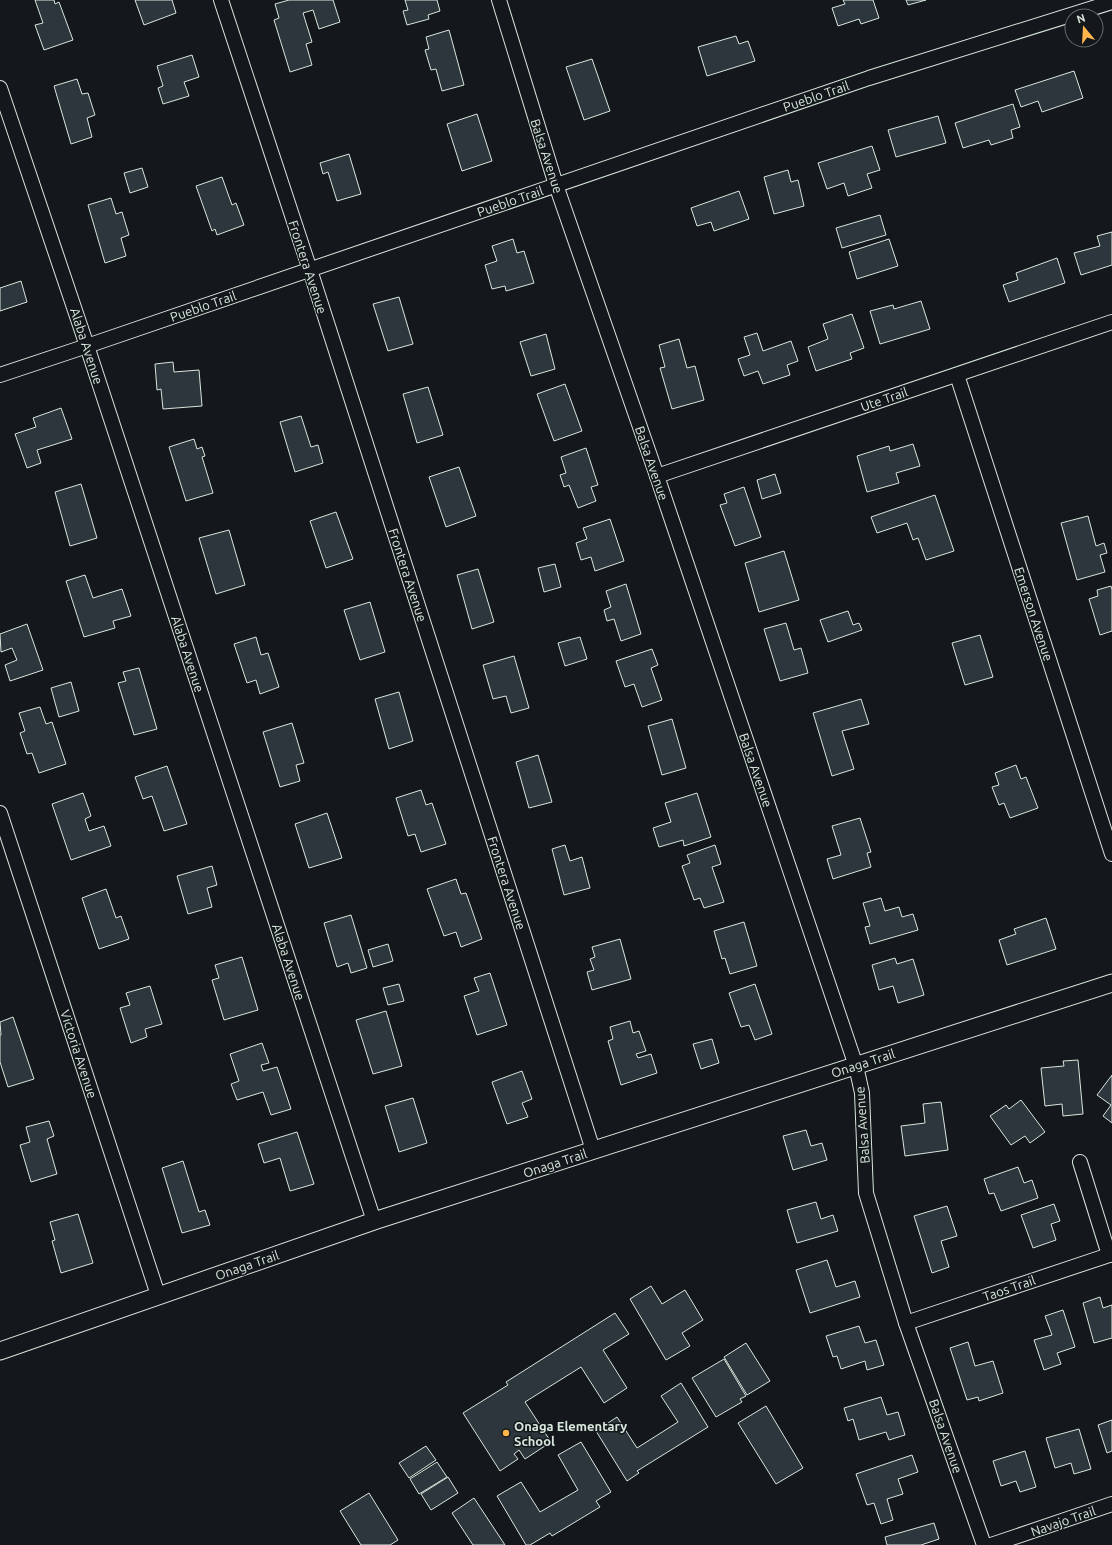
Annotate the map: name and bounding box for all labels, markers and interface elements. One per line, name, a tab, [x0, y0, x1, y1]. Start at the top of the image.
north arrow	[1064, 8, 1104, 48]
text: N	[1075, 12, 1087, 25]
street label: Pueblo Trail	[781, 78, 851, 114]
street label: Balsa Avenue	[528, 117, 566, 195]
street label: Pueblo Trail	[475, 183, 545, 219]
street label: Frontera Avenue	[286, 219, 330, 315]
street label: Pueblo Trail	[168, 288, 238, 324]
street label: Alaba Avenue	[68, 306, 106, 386]
street label: Ute Trail	[859, 384, 910, 414]
street label: Balsa Avenue	[633, 424, 671, 502]
street label: Frontera Avenue	[386, 527, 430, 623]
street label: Emerson Avenue	[1012, 565, 1056, 663]
street label: Alaba Avenue	[169, 614, 207, 694]
street label: Balsa Avenue	[737, 731, 775, 809]
street label: Frontera Avenue	[485, 835, 529, 931]
street label: Alaba Avenue	[270, 922, 308, 1002]
street label: Victoria Avenue	[58, 1008, 100, 1100]
street label: Onaga Trail	[829, 1046, 897, 1080]
street label: Balsa Avenue	[852, 1086, 872, 1164]
street label: Onaga Trail	[521, 1146, 589, 1180]
street label: Onaga Trail	[213, 1247, 281, 1282]
street label: Taos Trail	[981, 1272, 1038, 1304]
street label: Balsa Avenue	[927, 1397, 965, 1475]
place label: Onaga Elementary School	[514, 1419, 627, 1448]
marker: Onaga Elementary School	[501, 1428, 511, 1438]
street label: Navajo Trail	[1029, 1503, 1098, 1539]

